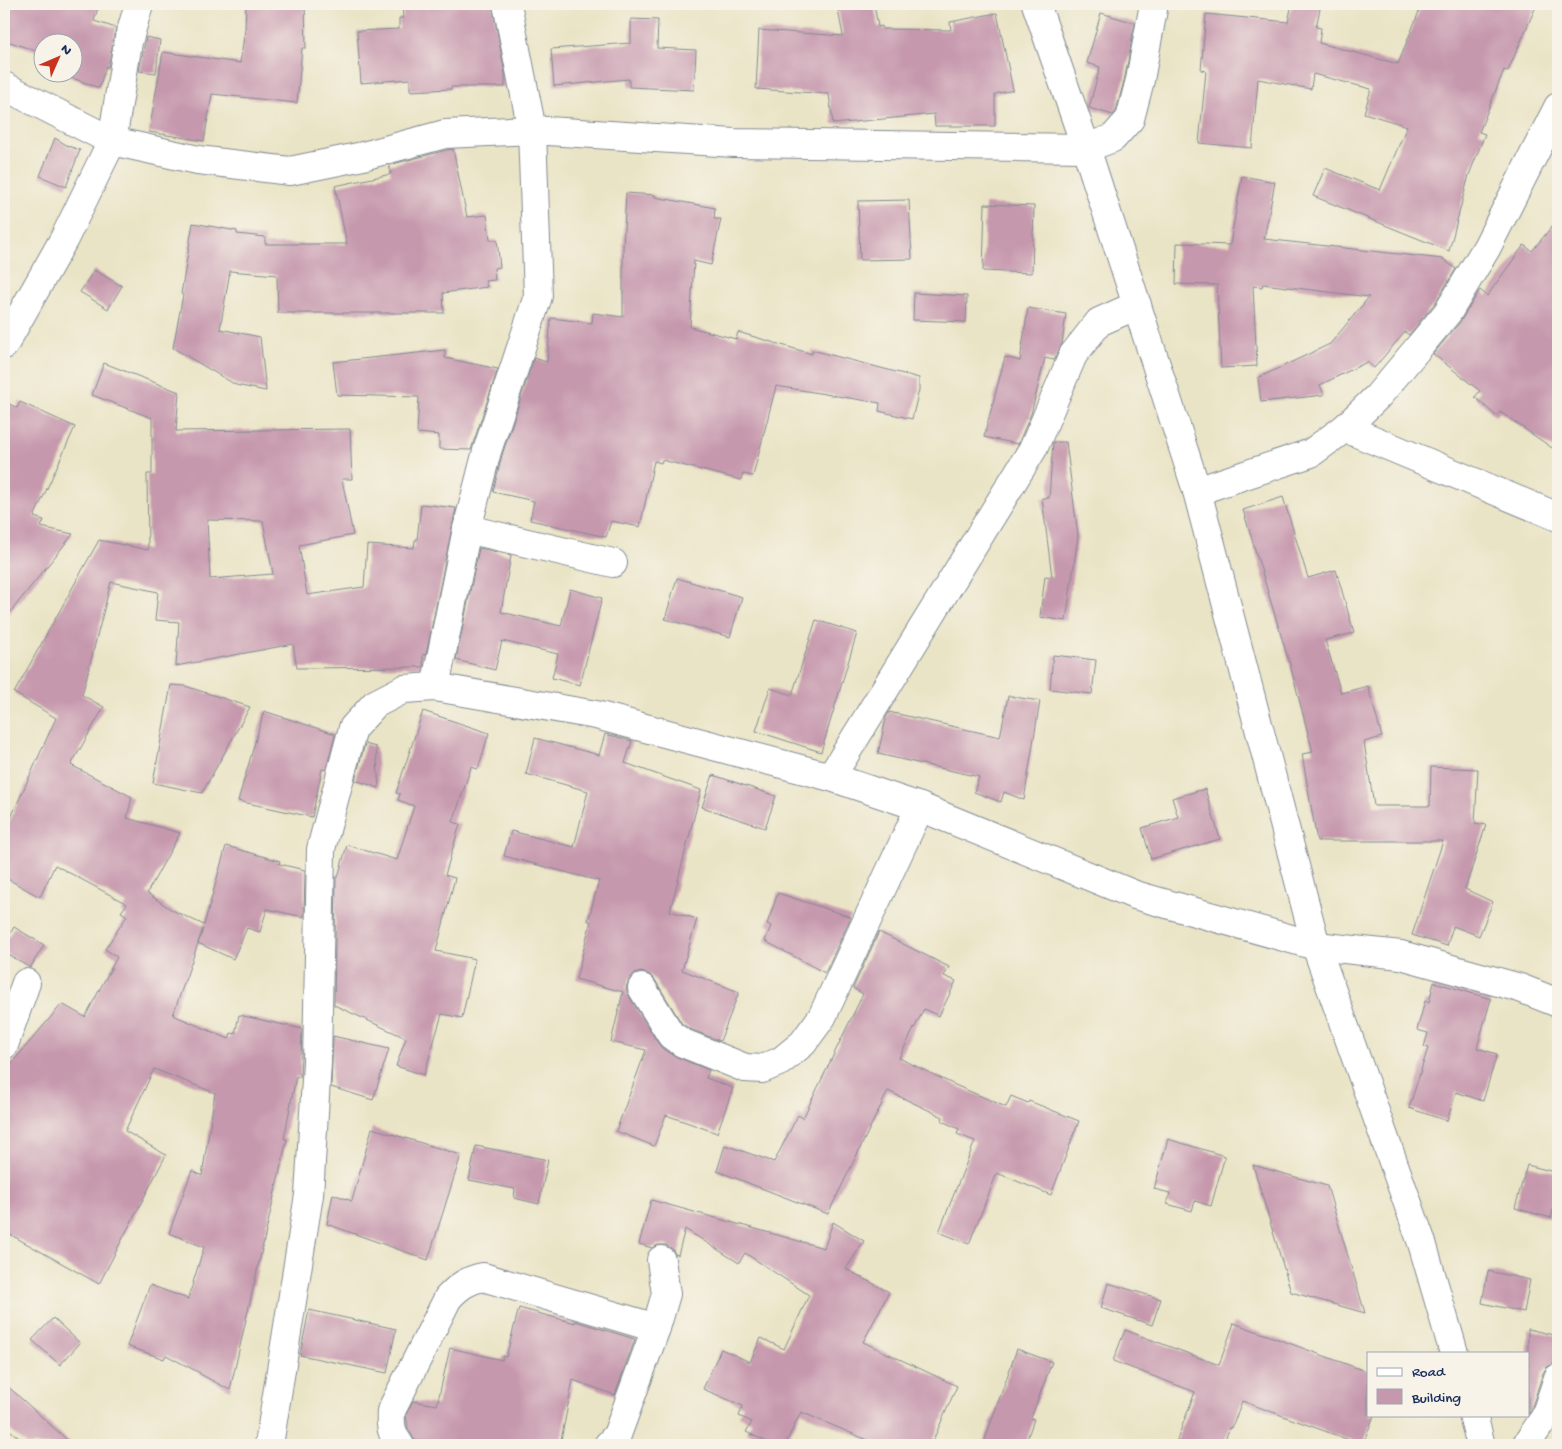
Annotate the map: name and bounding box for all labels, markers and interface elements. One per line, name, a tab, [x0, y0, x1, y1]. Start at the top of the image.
north arrow	[32, 32, 82, 82]
text: N	[56, 41, 75, 60]
legend	[1367, 1352, 1530, 1416]
text: Road	[1412, 1364, 1446, 1382]
text: Building	[1411, 1390, 1461, 1408]

